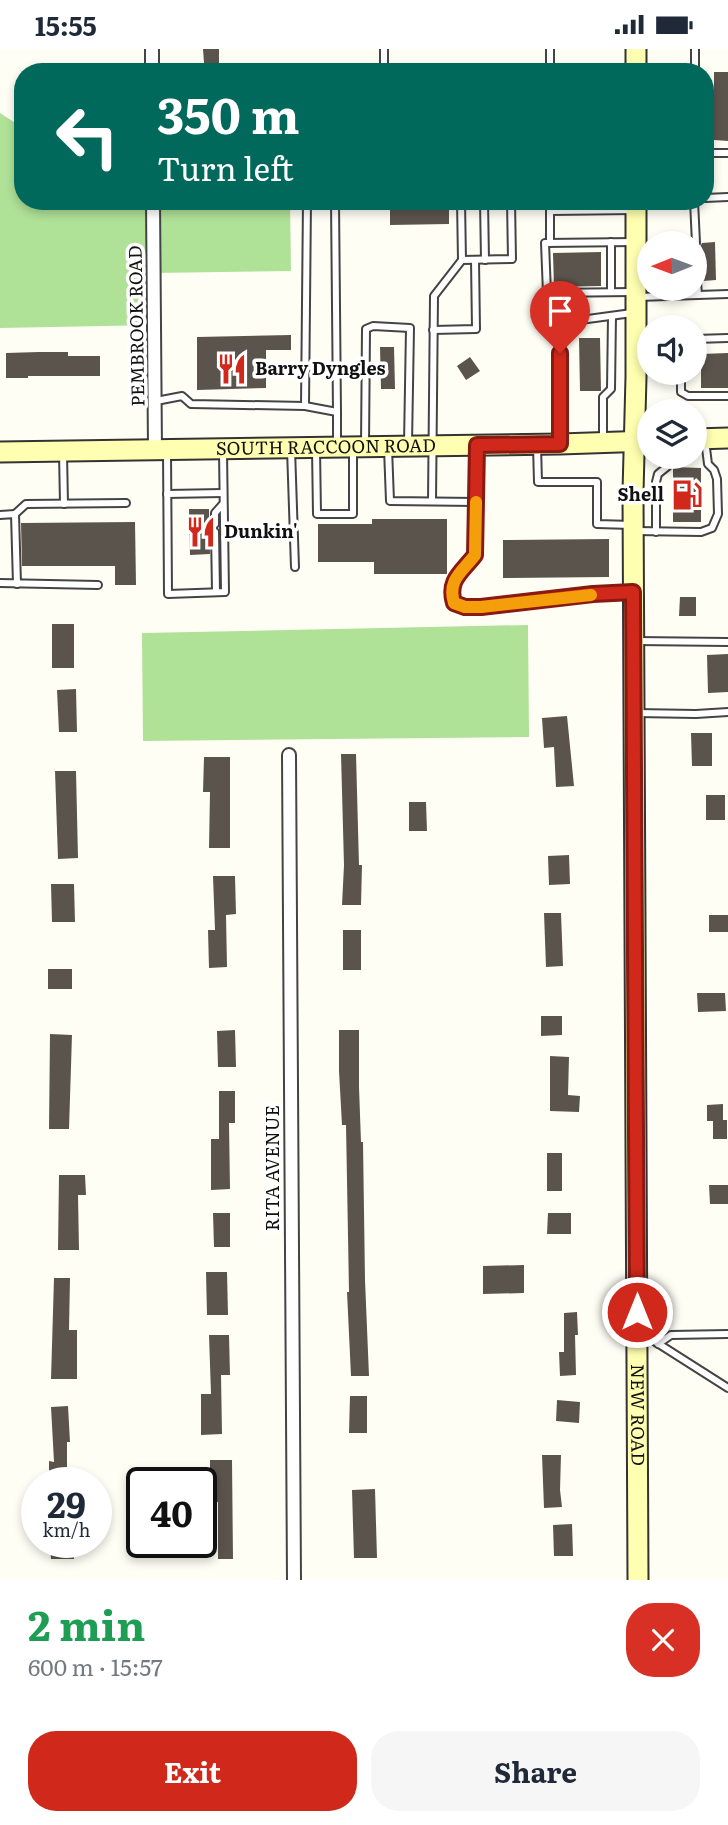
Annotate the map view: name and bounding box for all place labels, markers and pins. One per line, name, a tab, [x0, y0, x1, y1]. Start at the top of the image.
pin	[530, 281, 590, 353]
restaurant icon: Barry Dyngles	[215, 352, 249, 386]
place label: Barry Dyngles	[255, 354, 385, 381]
fuel station icon: Shell	[670, 478, 704, 512]
place label: Shell	[618, 480, 664, 507]
restaurant icon: Dunkin'	[184, 515, 218, 549]
place label: Dunkin'	[224, 517, 298, 544]

